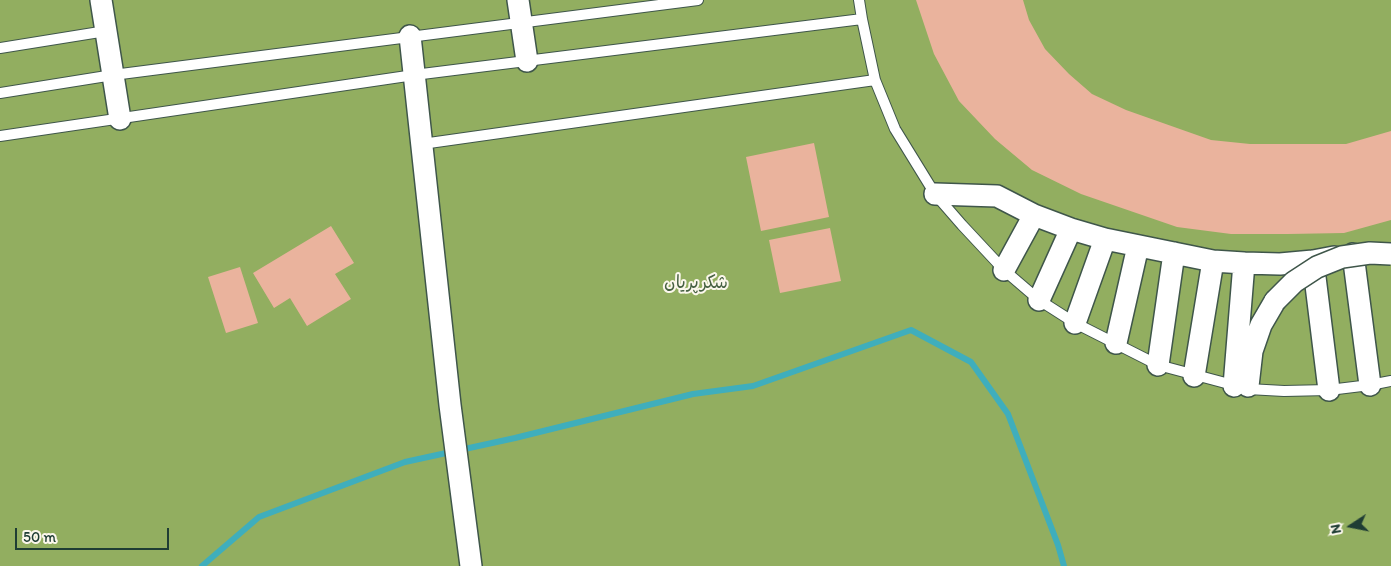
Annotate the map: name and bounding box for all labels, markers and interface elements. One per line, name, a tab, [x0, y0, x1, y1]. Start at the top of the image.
park label: شکرپریاں	[664, 272, 728, 294]
north arrow	[1326, 501, 1376, 551]
scale bar	[18, 518, 171, 550]
text: N	[1327, 523, 1345, 535]
text: 50 m	[23, 528, 56, 546]

